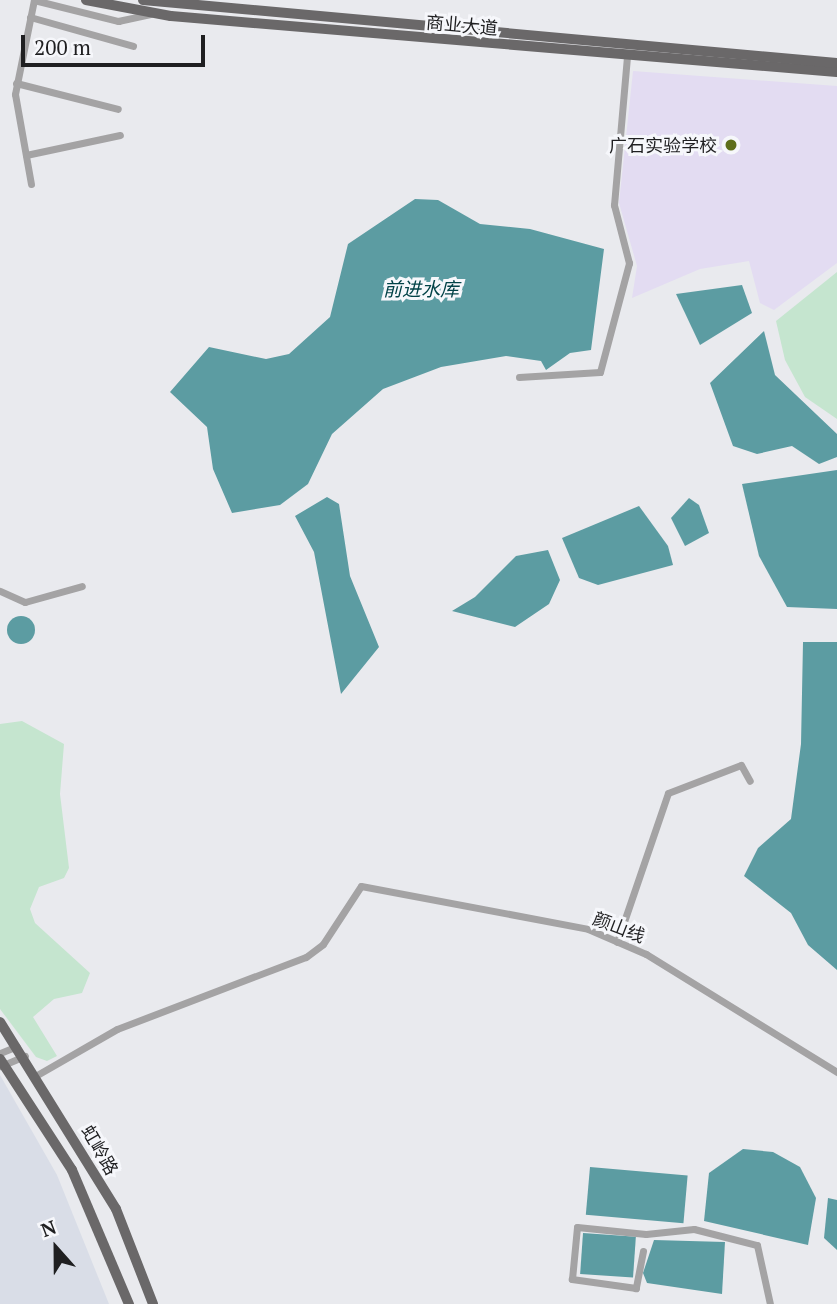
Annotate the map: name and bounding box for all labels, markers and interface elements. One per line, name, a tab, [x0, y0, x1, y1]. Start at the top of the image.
street label: 商业大道	[425, 11, 499, 39]
scale bar	[24, 21, 208, 65]
text: 200 m	[34, 33, 91, 61]
place label: 广石实验学校	[609, 134, 717, 156]
marker: 广石实验学校	[723, 137, 739, 153]
water label: 前进水库	[383, 278, 459, 300]
street label: 颜山线	[590, 907, 648, 947]
street label: 虹岭路	[77, 1121, 123, 1179]
north arrow	[21, 1213, 91, 1283]
text: N	[37, 1214, 59, 1242]

